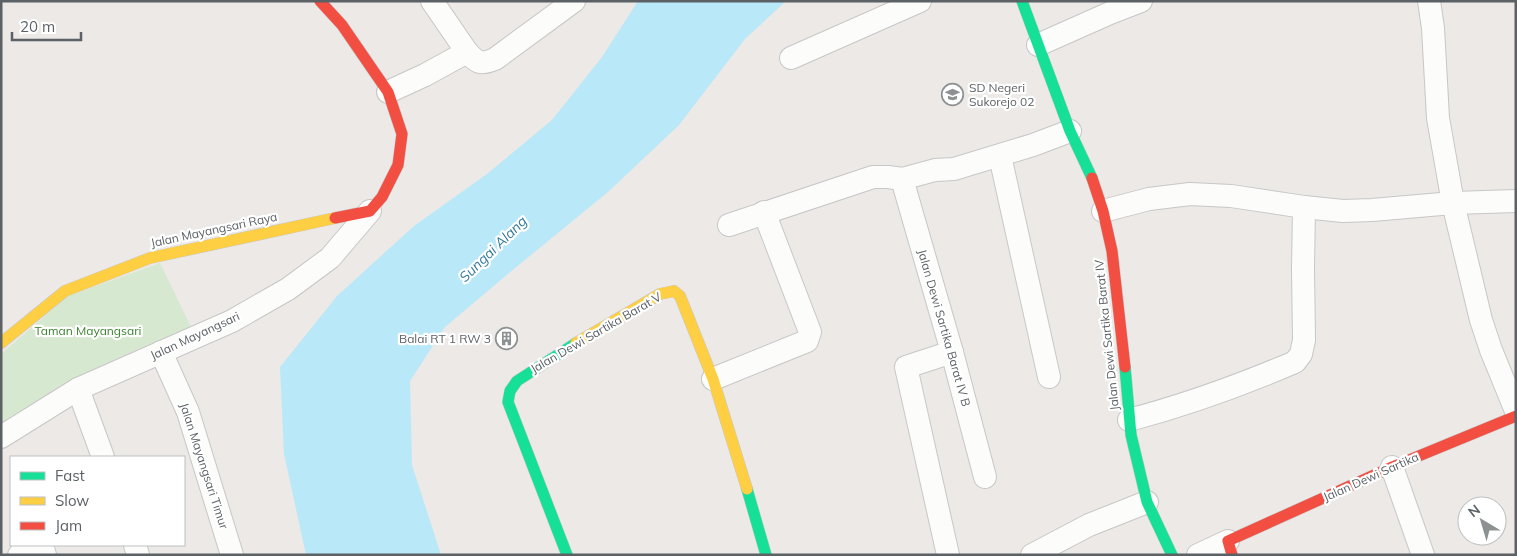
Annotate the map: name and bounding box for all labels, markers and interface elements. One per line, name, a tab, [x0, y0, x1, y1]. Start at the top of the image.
scale bar	[12, 10, 81, 42]
text: 20 m	[20, 17, 55, 36]
place label: SD Negeri Sukorejo 02	[969, 80, 1034, 109]
school or university icon: SD Negeri Sukorejo 02	[941, 83, 965, 107]
street label: Jalan Mayangsari Raya	[149, 209, 279, 250]
water label: Sungai Alang	[455, 212, 531, 286]
street label: Jalan Dewi Sartika Barat IV B	[915, 247, 974, 408]
street label: Jalan Dewi Sartika Barat IV	[1091, 258, 1122, 411]
street label: Jalan Dewi Sartika Barat V	[528, 289, 664, 376]
street label: Jalan Mayangsari	[148, 308, 242, 363]
park label: Taman Mayangsari	[35, 323, 142, 338]
building icon: Balai RT 1 RW 3	[495, 327, 519, 351]
place label: Balai RT 1 RW 3	[399, 331, 491, 346]
street label: Jalan Mayangsari Timur	[177, 401, 232, 532]
street label: Jalan Dewi Sartika	[1321, 449, 1421, 504]
legend	[10, 456, 185, 546]
text: Fast	[55, 466, 85, 485]
text: Slow	[55, 491, 89, 510]
north arrow	[1457, 496, 1507, 546]
text: N	[1464, 500, 1484, 521]
text: Jam	[55, 516, 82, 535]

